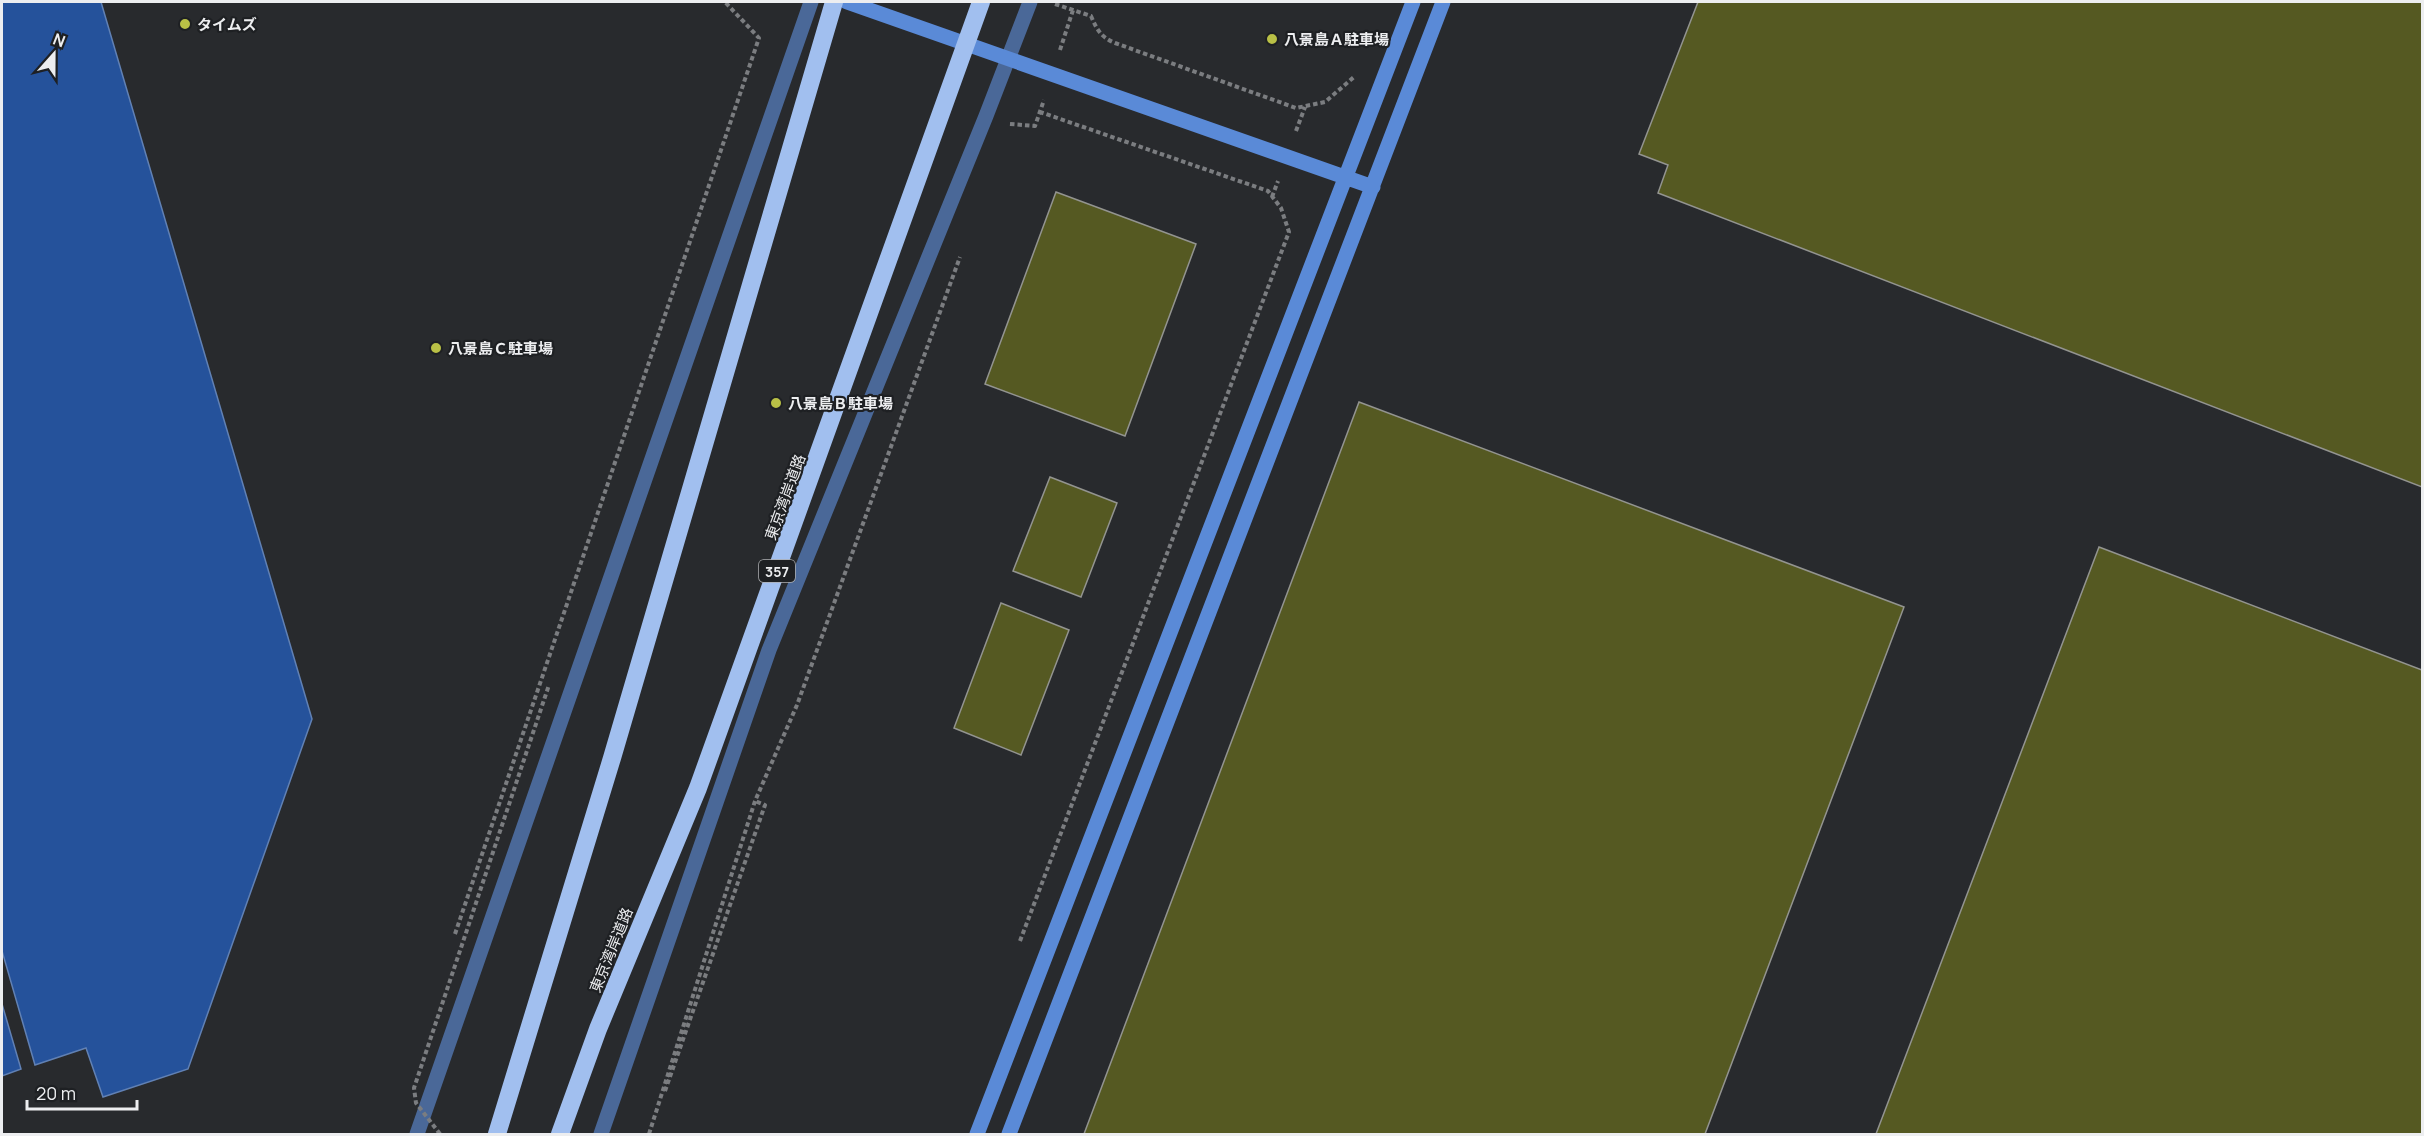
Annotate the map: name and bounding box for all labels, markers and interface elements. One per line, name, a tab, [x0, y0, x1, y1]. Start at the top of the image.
place label: タイムズ	[197, 14, 257, 35]
marker: タイムズ	[178, 17, 192, 31]
north arrow	[24, 24, 84, 84]
text: N	[50, 28, 69, 52]
place label: 八景島Ａ駐車場	[1284, 29, 1389, 50]
marker: 八景島Ａ駐車場	[1265, 32, 1279, 46]
place label: 八景島Ｃ駐車場	[448, 338, 553, 359]
marker: 八景島Ｃ駐車場	[429, 341, 443, 355]
place label: 八景島Ｂ駐車場	[788, 393, 893, 414]
marker: 八景島Ｂ駐車場	[769, 396, 783, 410]
street label: 東京湾岸道路	[760, 451, 810, 543]
road number: 357	[759, 560, 795, 582]
street label: 東京湾岸道路	[584, 904, 638, 996]
scale bar	[27, 1073, 136, 1111]
text: 20 m	[36, 1081, 76, 1105]

